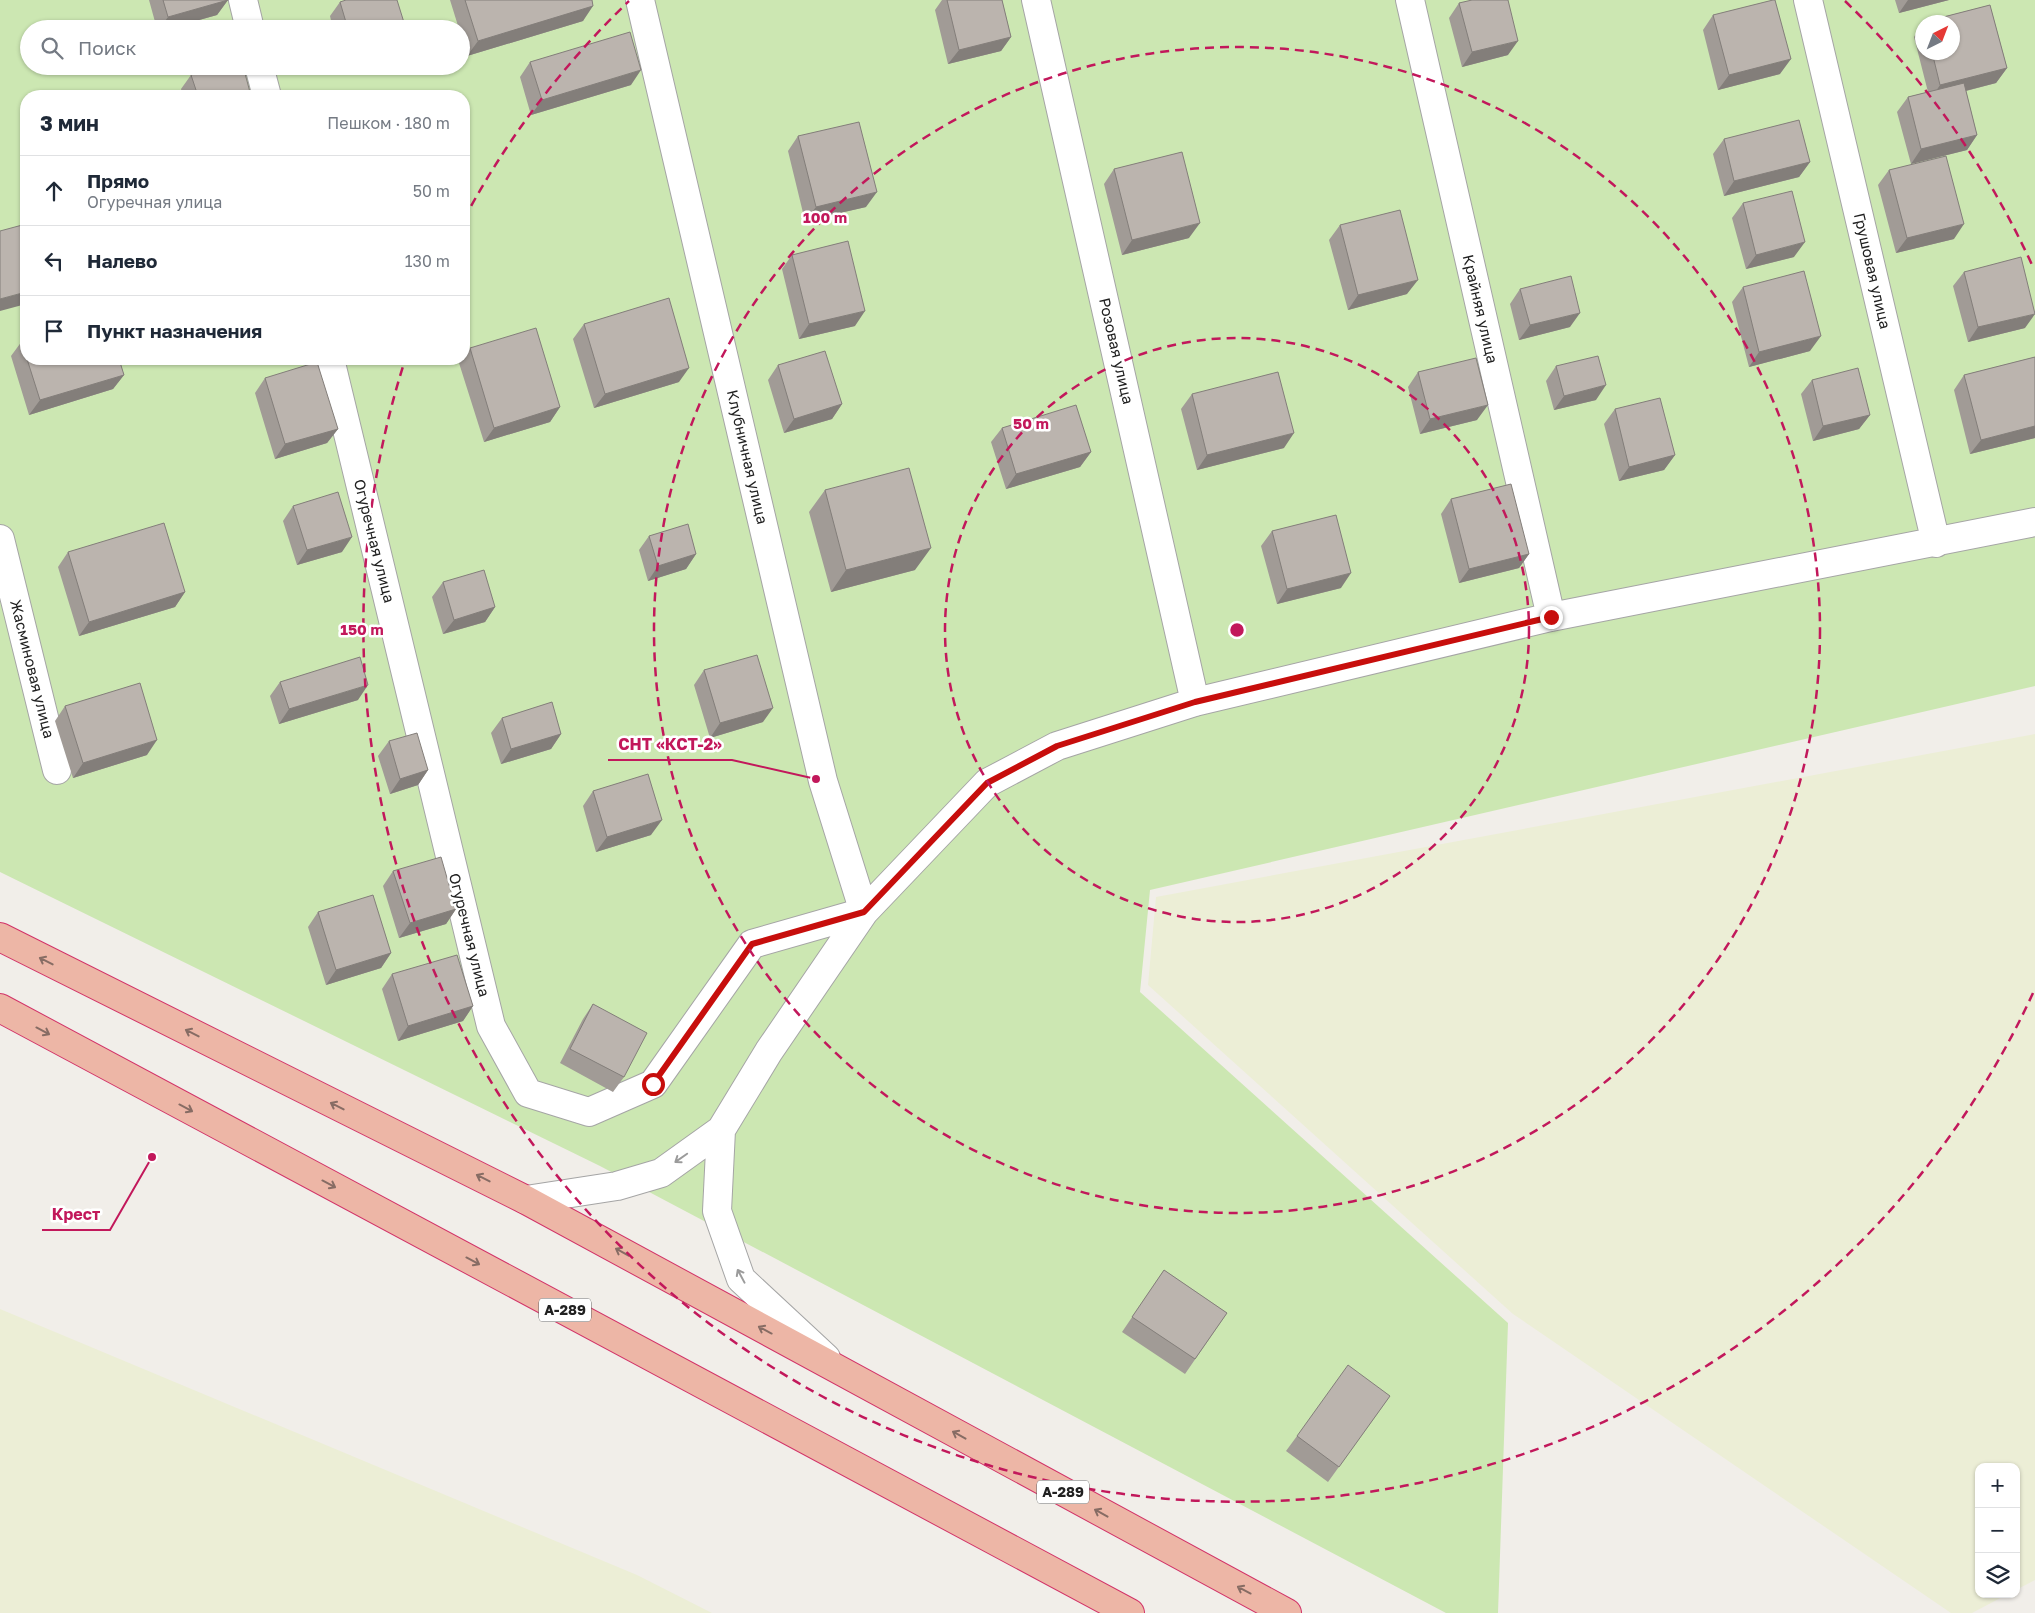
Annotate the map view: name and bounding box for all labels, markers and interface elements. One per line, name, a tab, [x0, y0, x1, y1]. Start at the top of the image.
north arrow	[1915, 15, 1960, 60]
search box	[20, 20, 470, 75]
icon: search	[38, 34, 66, 62]
text: Поиск	[78, 36, 137, 59]
text: 3 мин	[40, 110, 99, 136]
text: Пешком · 180 m	[327, 113, 450, 133]
text: Прямо	[87, 169, 149, 192]
icon: ahead	[40, 177, 68, 205]
text: 50 m	[413, 181, 450, 201]
text: Огуречная улица	[87, 192, 222, 212]
text: 100 m	[803, 208, 847, 226]
street label: Грушовая улица	[1851, 211, 1895, 331]
icon: left	[40, 247, 68, 275]
text: Налево	[87, 249, 157, 272]
text: 130 m	[405, 251, 450, 271]
street label: Крайняя улица	[1460, 253, 1502, 365]
street label: Розовая улица	[1096, 296, 1138, 406]
icon: arrive	[40, 317, 68, 345]
text: Пункт назначения	[87, 319, 262, 342]
street label: Клубничная улица	[724, 388, 772, 526]
text: 50 m	[1013, 414, 1049, 432]
street label: Огуречная улица	[351, 477, 399, 604]
street label: Жасминовая улица	[7, 598, 59, 740]
route end	[1540, 606, 1563, 629]
text: 150 m	[340, 620, 384, 638]
centre of rings	[1228, 621, 1246, 639]
callout: СНТ «КСТ-2»	[608, 729, 732, 760]
text: СНТ «КСТ-2»	[618, 734, 722, 754]
street label: Огуречная улица	[446, 871, 494, 998]
one-way arrow	[39, 955, 54, 965]
one-way arrow	[35, 1027, 50, 1036]
one-way arrow	[185, 1028, 200, 1037]
route start	[642, 1073, 665, 1096]
one-way arrow	[330, 1101, 345, 1110]
one-way arrow	[178, 1103, 193, 1113]
one-way arrow	[674, 1153, 688, 1163]
one-way arrow	[475, 1173, 490, 1183]
one-way arrow	[322, 1179, 337, 1189]
callout: Крест	[42, 1199, 110, 1230]
text: Крест	[52, 1204, 100, 1224]
one-way arrow	[615, 1247, 630, 1257]
one-way arrow	[465, 1256, 480, 1266]
one-way arrow	[736, 1268, 746, 1283]
road number: А-289	[539, 1298, 591, 1322]
one-way arrow	[758, 1325, 773, 1335]
one-way arrow	[951, 1430, 966, 1440]
map controls	[1975, 1463, 2020, 1598]
button: +	[1975, 1463, 2020, 1508]
road number: А-289	[1037, 1480, 1089, 1504]
one-way arrow	[1095, 1507, 1109, 1517]
button: −	[1975, 1508, 2020, 1553]
button: layers	[1975, 1553, 2020, 1598]
one-way arrow	[1237, 1585, 1252, 1595]

